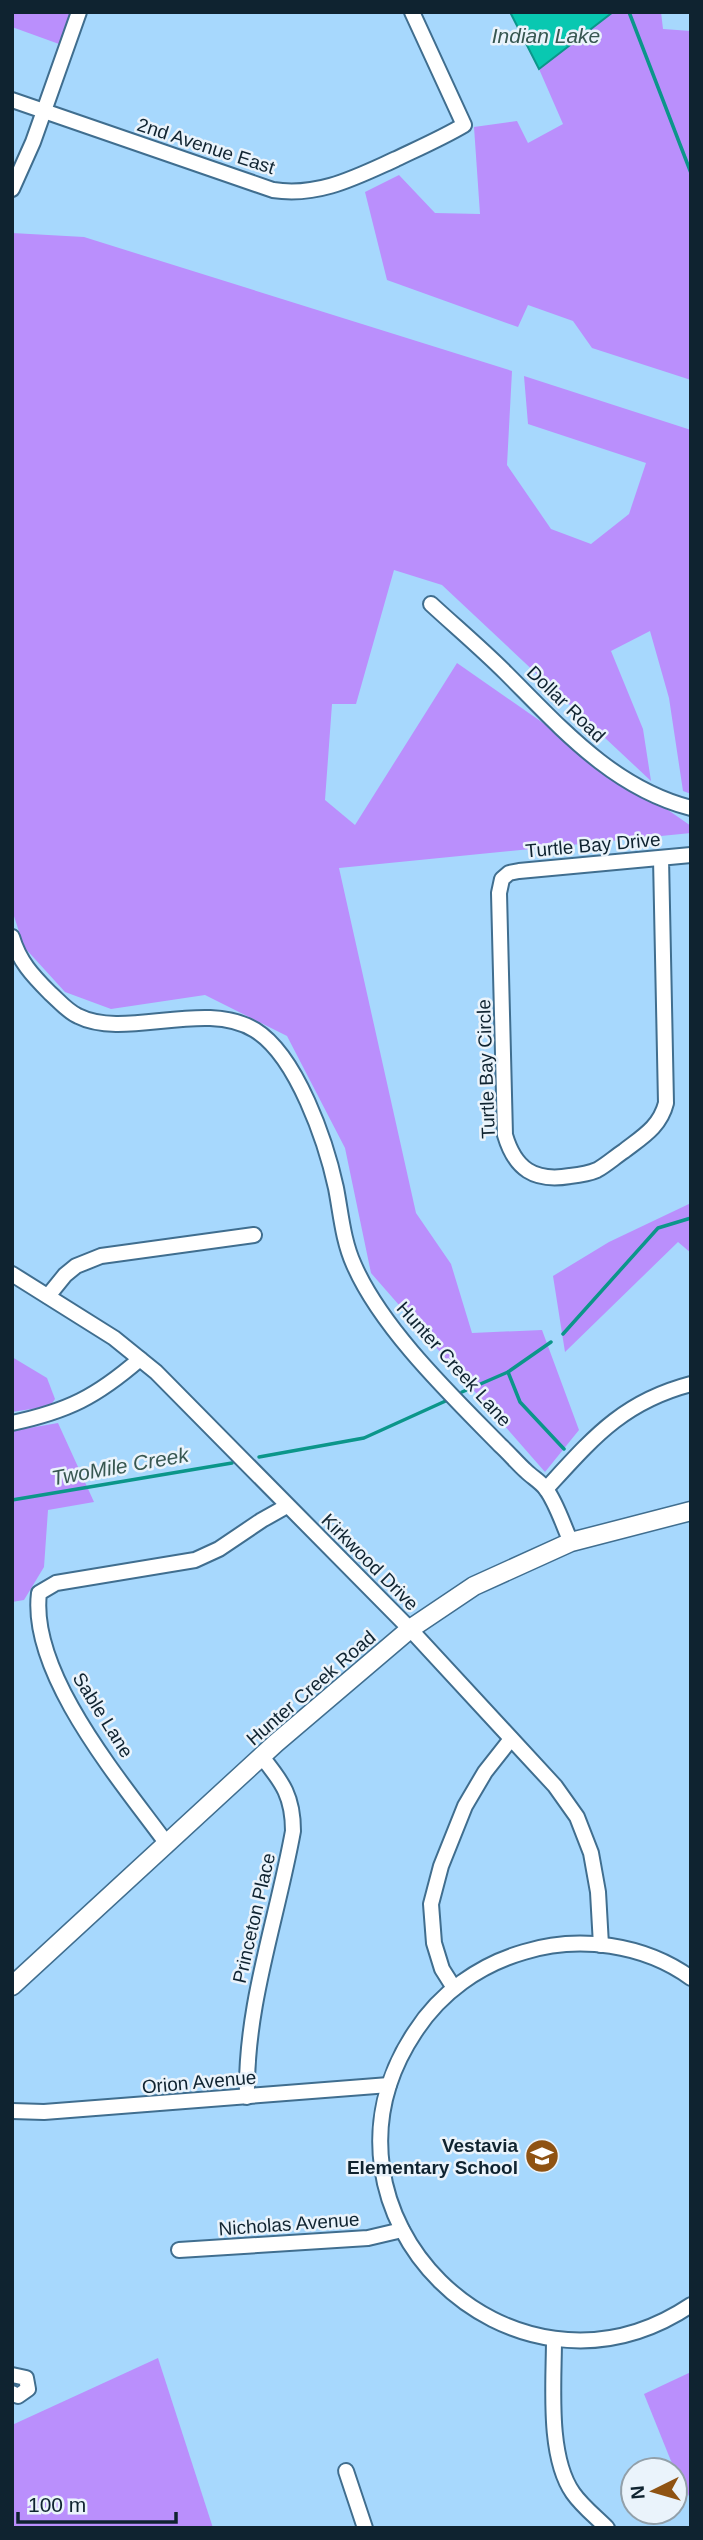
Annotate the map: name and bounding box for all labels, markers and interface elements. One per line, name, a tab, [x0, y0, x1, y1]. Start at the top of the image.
water label: Indian Lake	[492, 24, 600, 47]
street label: 2nd Avenue East	[135, 114, 278, 178]
street label: Dollar Road	[523, 662, 609, 746]
street label: Turtle Bay Drive	[525, 829, 661, 861]
street label: Turtle Bay Circle	[473, 999, 499, 1139]
street label: Hunter Creek Lane	[392, 1297, 516, 1431]
water label: TwoMile Creek	[50, 1442, 192, 1489]
street label: Kirkwood Drive	[317, 1509, 423, 1615]
street label: Hunter Creek Road	[242, 1626, 380, 1750]
street label: Sable Lane	[69, 1669, 137, 1761]
street label: Princeton Place	[229, 1851, 279, 1985]
street label: Orion Avenue	[141, 2067, 257, 2097]
place label: Vestavia Elementary School	[347, 2135, 518, 2178]
school or university icon: Vestavia Elementary School	[523, 2137, 561, 2175]
street label: Nicholas Avenue	[218, 2209, 360, 2239]
north arrow	[619, 2456, 689, 2526]
scale bar	[18, 2480, 175, 2524]
text: N	[627, 2485, 649, 2500]
text: 100 m	[28, 2493, 86, 2516]

